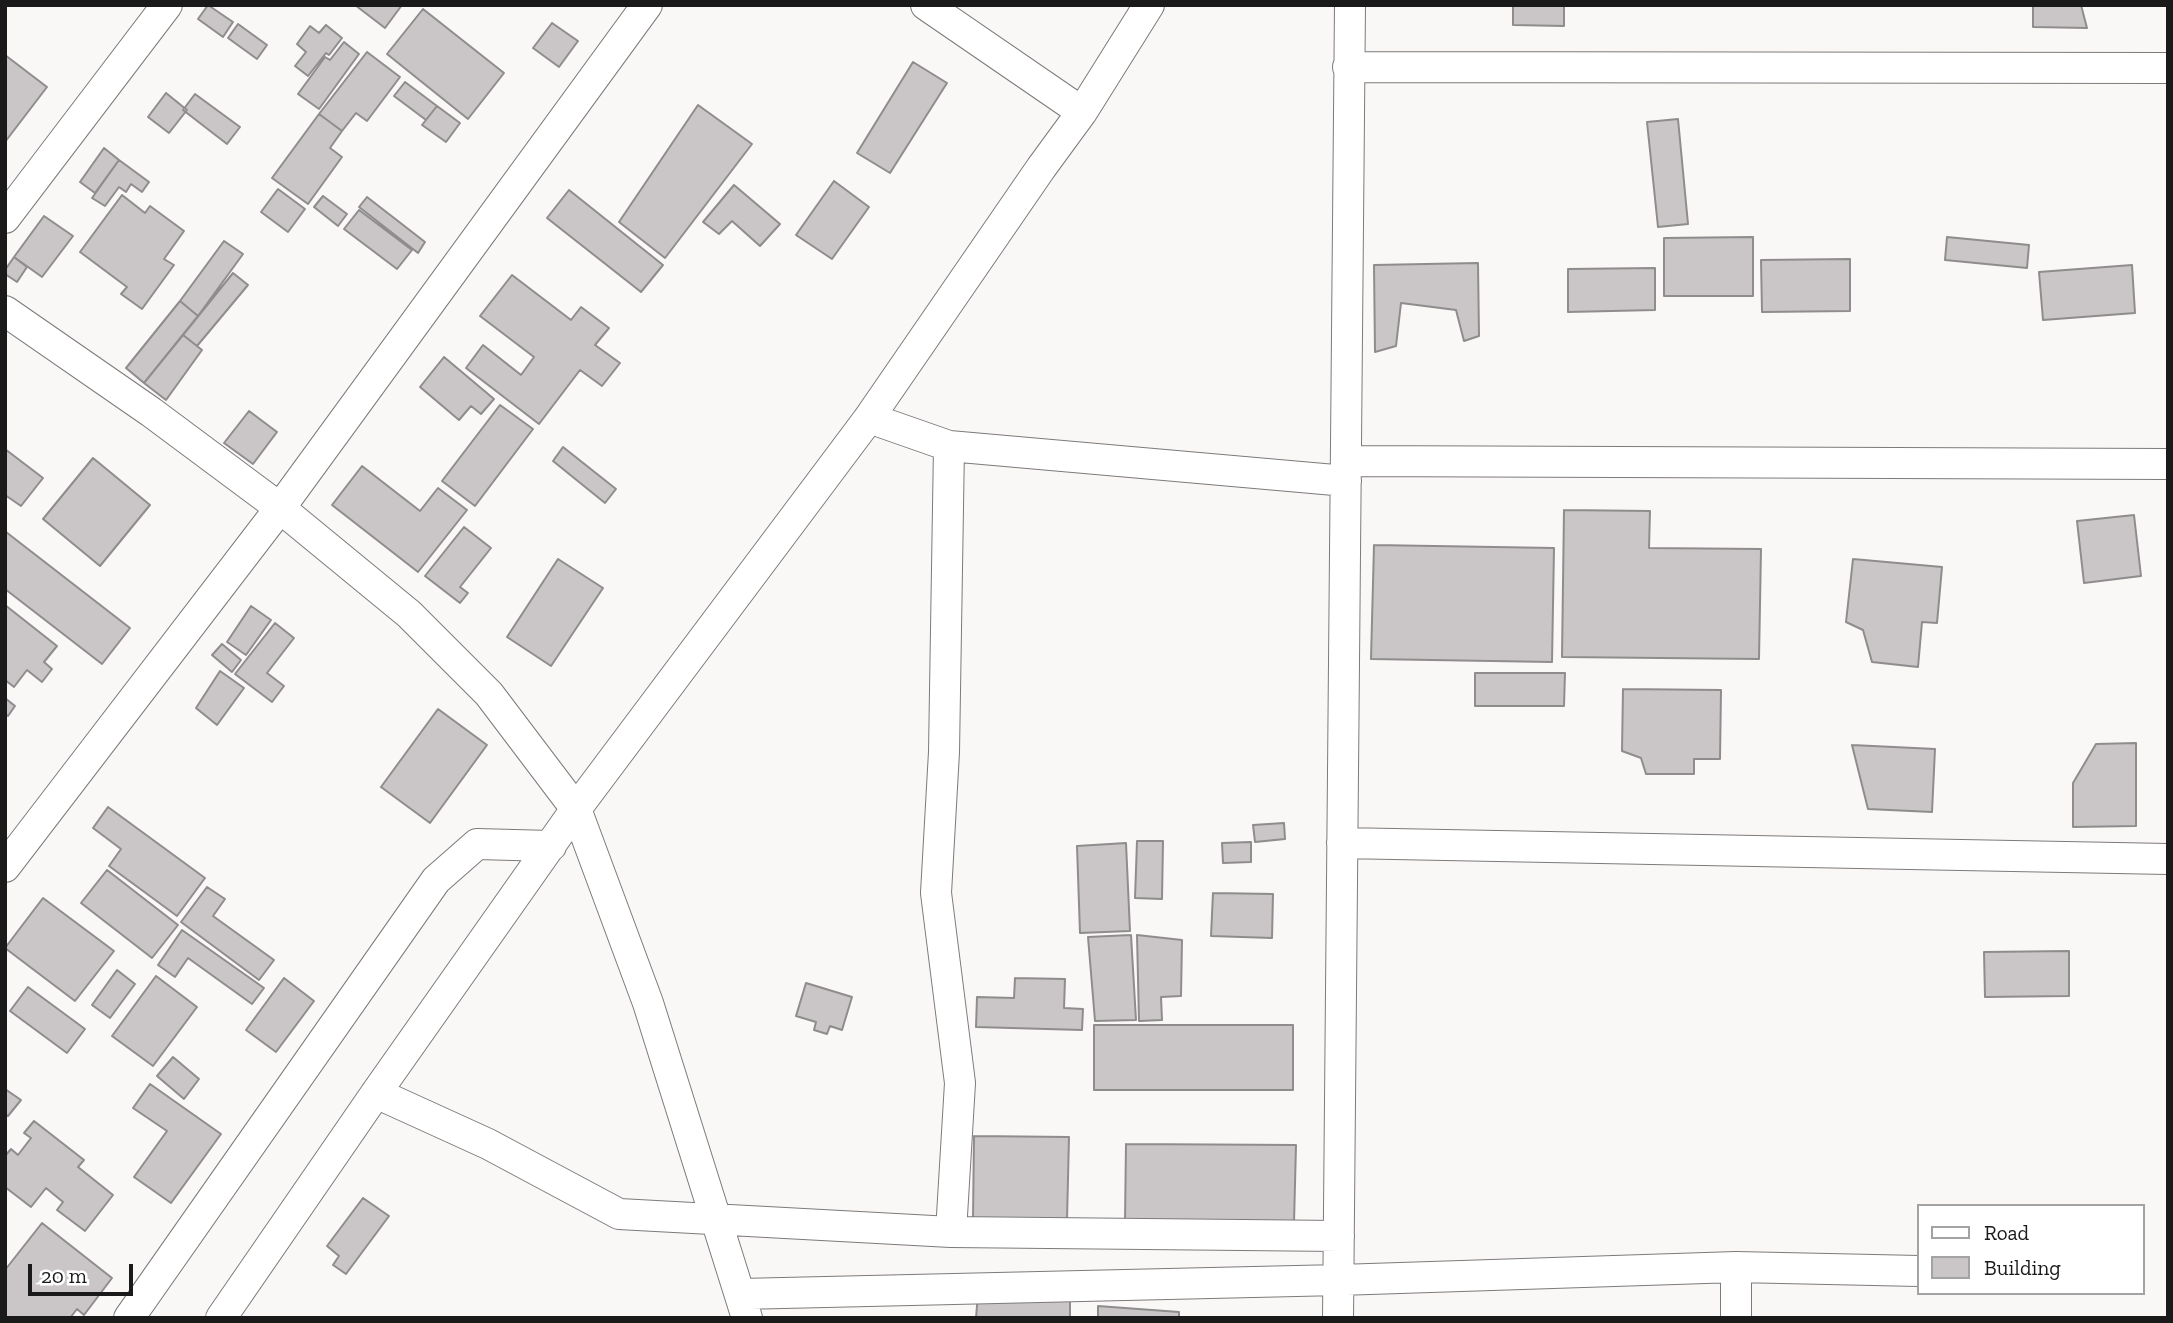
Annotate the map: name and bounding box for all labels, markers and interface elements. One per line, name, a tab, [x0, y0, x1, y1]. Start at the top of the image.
legend	[1918, 1204, 2145, 1295]
text: Road	[1984, 1220, 2029, 1245]
scale bar	[32, 1250, 136, 1294]
text: Building	[1984, 1255, 2061, 1280]
text: 20 m	[41, 1263, 87, 1288]

